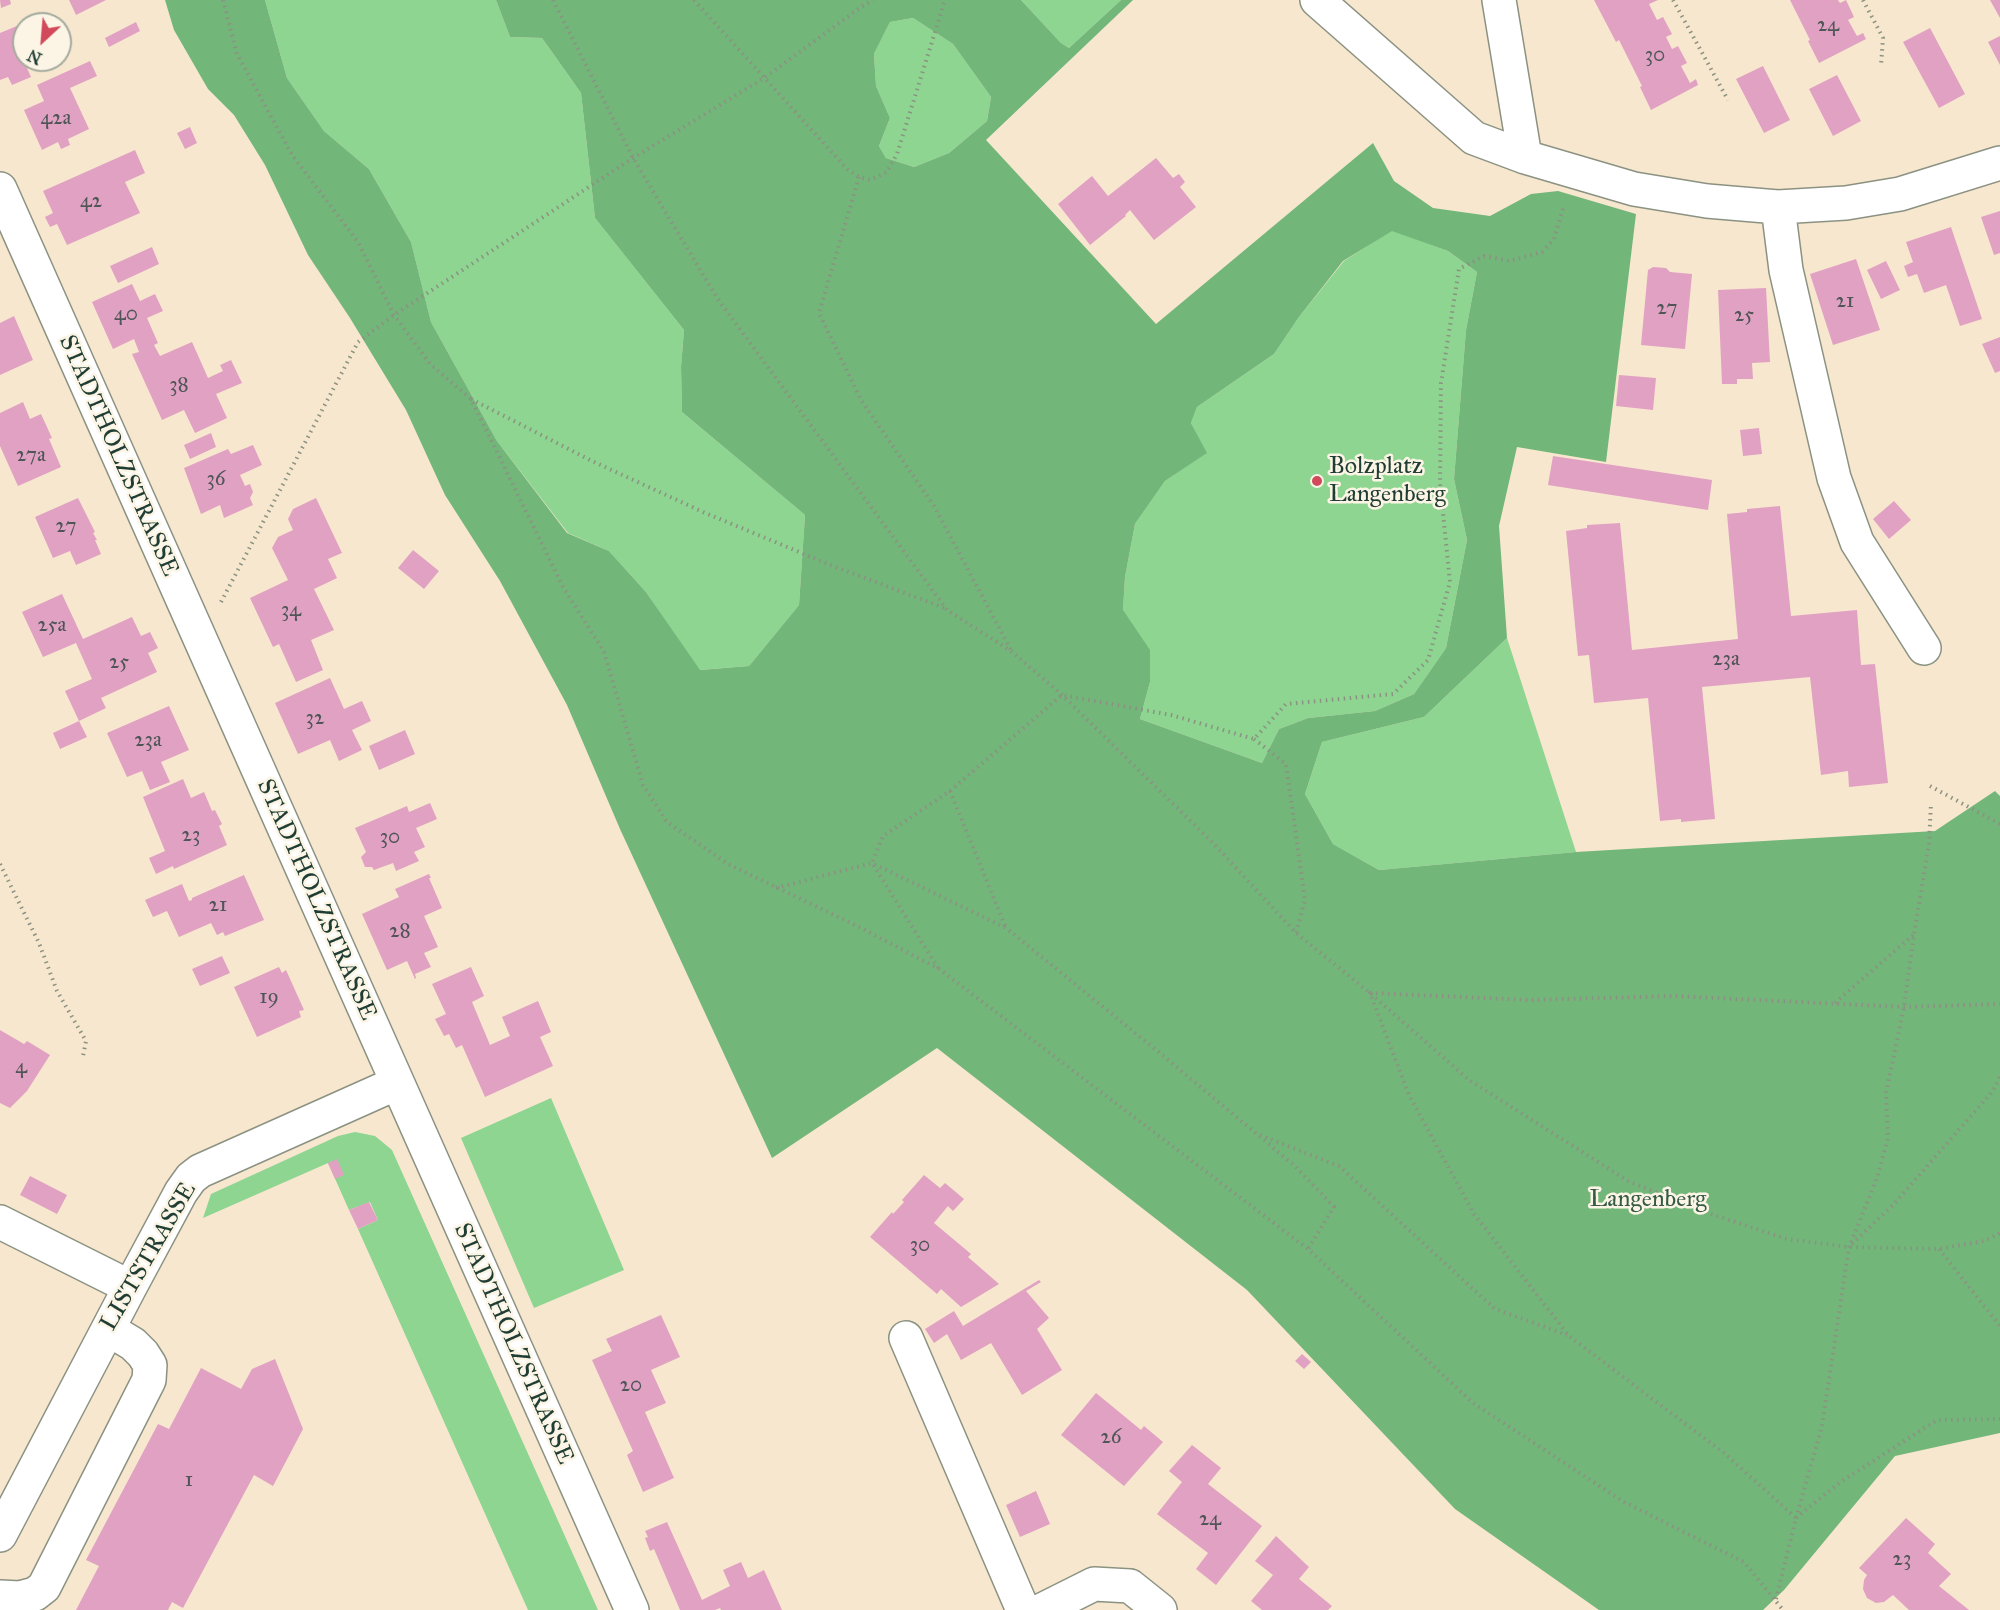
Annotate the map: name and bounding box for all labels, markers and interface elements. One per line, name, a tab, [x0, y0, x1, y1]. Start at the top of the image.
north arrow	[12, 12, 72, 72]
house number: 24	[1817, 13, 1839, 39]
house number: 30	[1645, 43, 1665, 69]
text: N	[25, 45, 45, 68]
house number: 42a	[41, 106, 71, 132]
house number: 42	[80, 189, 102, 215]
house number: 21	[1836, 289, 1854, 315]
house number: 27	[1656, 296, 1678, 322]
house number: 40	[114, 302, 138, 328]
house number: 25	[1734, 303, 1754, 329]
street label: STADTHOLZSTRASSE	[52, 331, 184, 581]
house number: 38	[169, 373, 189, 399]
house number: 27a	[16, 443, 46, 469]
place label: Bolzplatz Langenberg	[1329, 453, 1446, 509]
house number: 36	[206, 467, 226, 493]
marker: Bolzplatz Langenberg	[1310, 474, 1324, 488]
house number: 27	[56, 514, 76, 540]
house number: 34	[281, 598, 301, 624]
house number: 25a	[38, 613, 66, 639]
house number: 23a	[1712, 647, 1740, 673]
house number: 25	[109, 650, 129, 676]
house number: 32	[306, 706, 324, 732]
house number: 23a	[134, 728, 162, 754]
street label: STADTHOLZSTRASSE	[250, 775, 382, 1025]
house number: 23	[182, 823, 200, 849]
house number: 30	[380, 825, 400, 851]
house number: 21	[209, 893, 227, 919]
house number: 28	[389, 919, 411, 945]
house number: 19	[259, 985, 279, 1011]
house number: 4	[15, 1055, 27, 1081]
street label: LISTSTRASSE	[95, 1178, 203, 1336]
park label: Langenberg	[1590, 1186, 1706, 1214]
street label: STADTHOLZSTRASSE	[447, 1219, 579, 1469]
house number: 30	[910, 1233, 930, 1259]
house number: 20	[620, 1373, 642, 1399]
house number: 26	[1100, 1425, 1122, 1451]
house number: 1	[185, 1468, 193, 1494]
house number: 24	[1199, 1507, 1221, 1533]
house number: 23	[1893, 1547, 1911, 1573]

